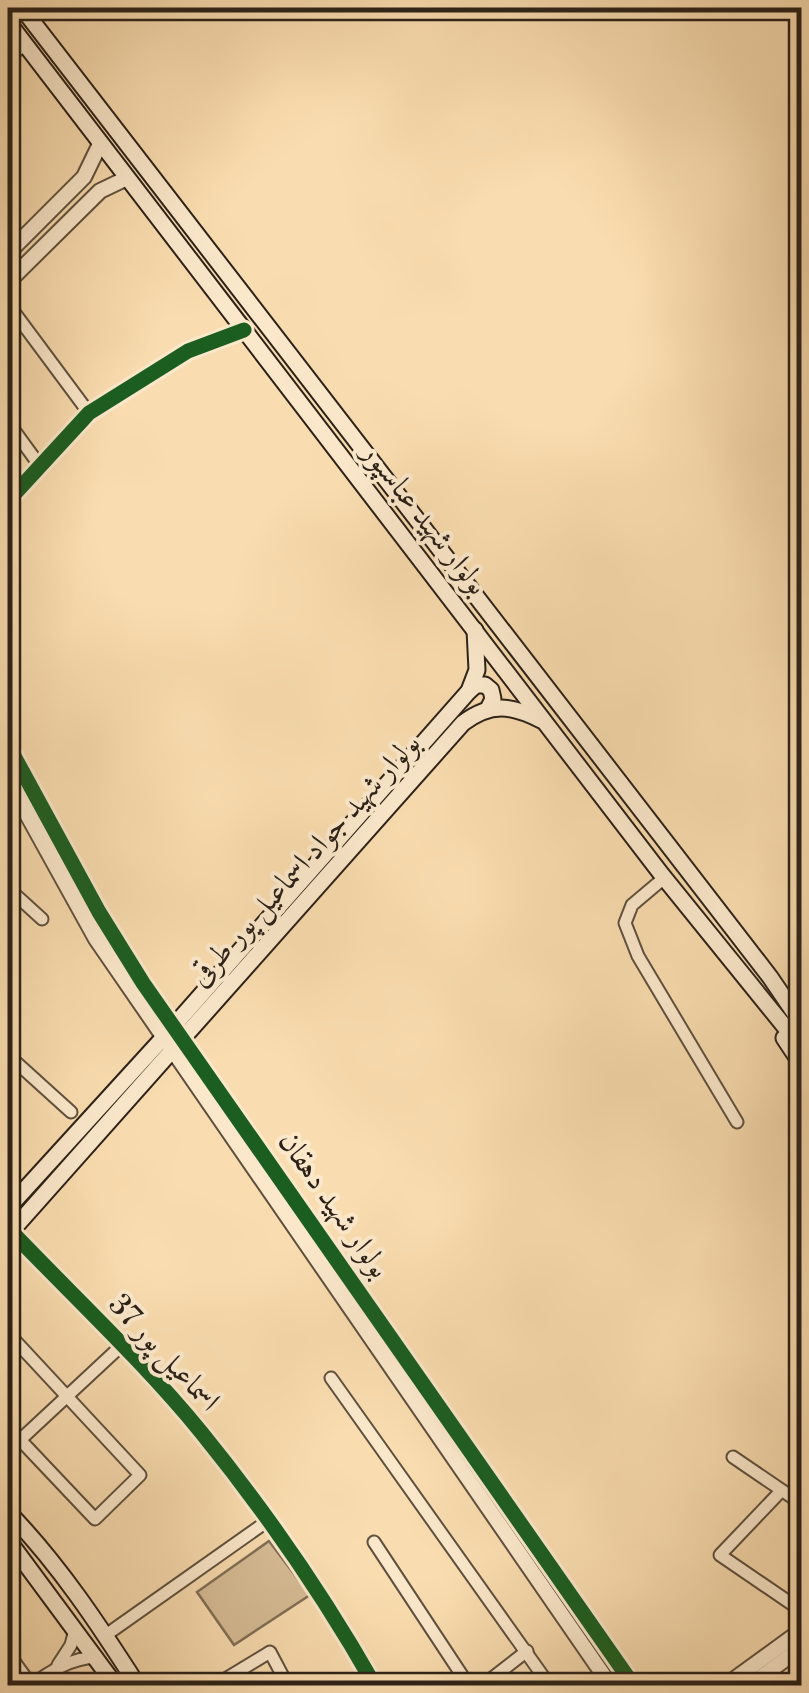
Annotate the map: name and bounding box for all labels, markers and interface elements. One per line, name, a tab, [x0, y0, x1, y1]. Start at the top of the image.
street label: بولوار شهید عباسپور	[352, 433, 496, 603]
street label: بولوار شهید جواد اسماعیل پور طرقی	[181, 725, 430, 995]
street label: بولوار شهید دهقان	[270, 1124, 398, 1286]
street label: اسماعیل پور 37	[99, 1286, 228, 1420]

